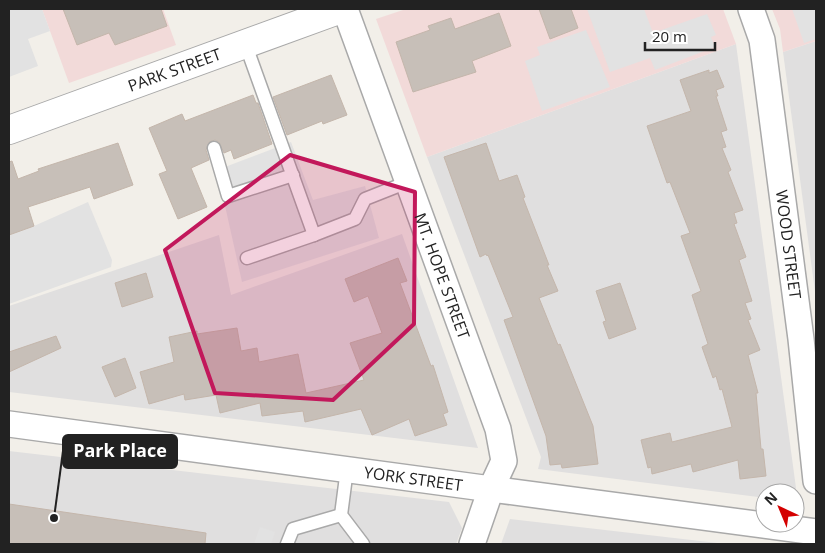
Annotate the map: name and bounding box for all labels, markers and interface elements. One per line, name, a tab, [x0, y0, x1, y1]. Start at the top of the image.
scale bar	[645, 20, 715, 52]
text: 20 m	[652, 26, 687, 46]
street label: PARK STREET	[125, 43, 224, 97]
street label: WOOD STREET	[771, 189, 807, 300]
street label: MT. HOPE STREET	[409, 210, 475, 342]
callout: Park Place	[63, 435, 177, 468]
text: Park Place	[73, 438, 167, 462]
street label: YORK STREET	[363, 461, 464, 496]
north arrow	[755, 483, 805, 533]
text: N	[760, 487, 781, 509]

